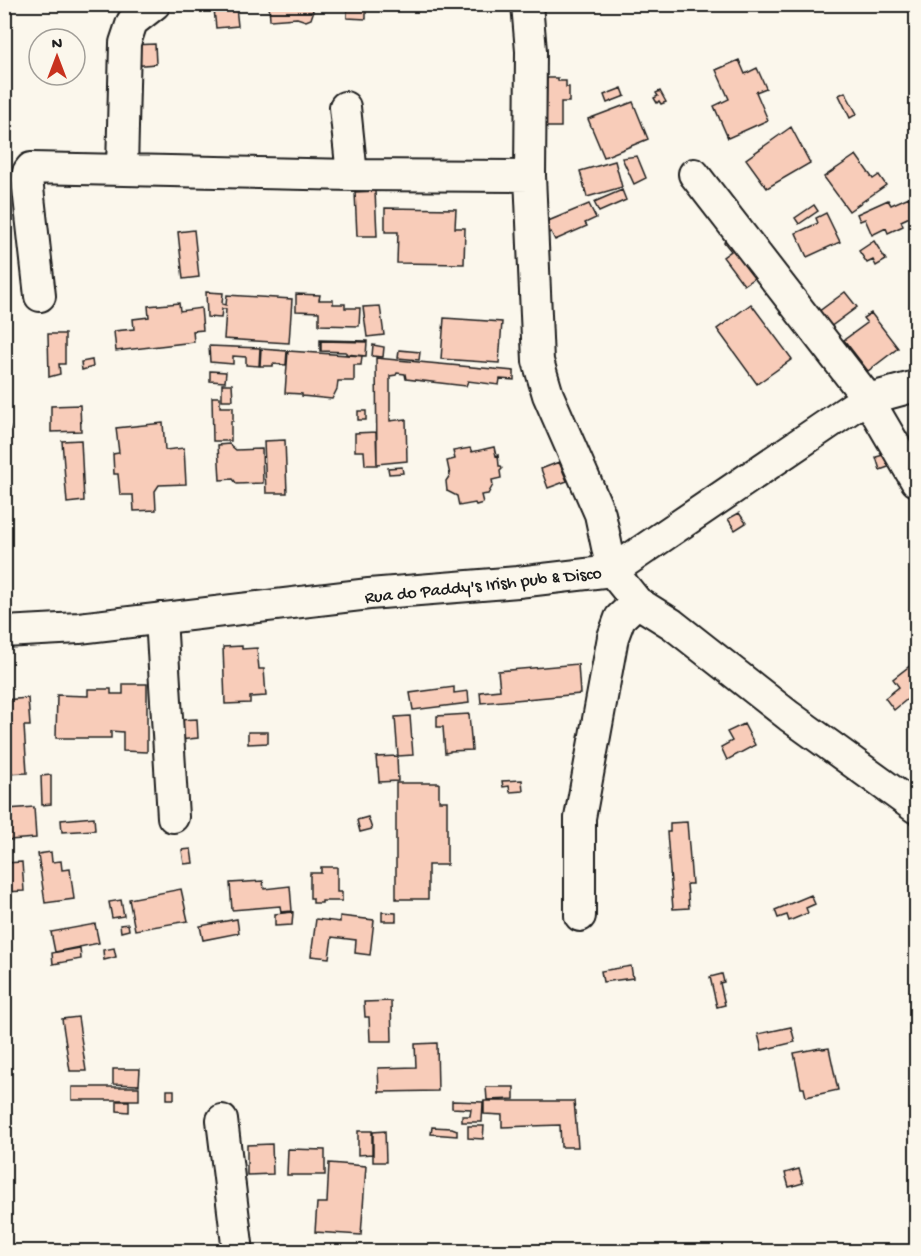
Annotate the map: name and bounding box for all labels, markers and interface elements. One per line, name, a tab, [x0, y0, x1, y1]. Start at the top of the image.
north arrow	[27, 27, 87, 87]
text: N	[52, 36, 63, 55]
street label: Rua do Paddy's Irish pub & Disco	[364, 564, 603, 609]

